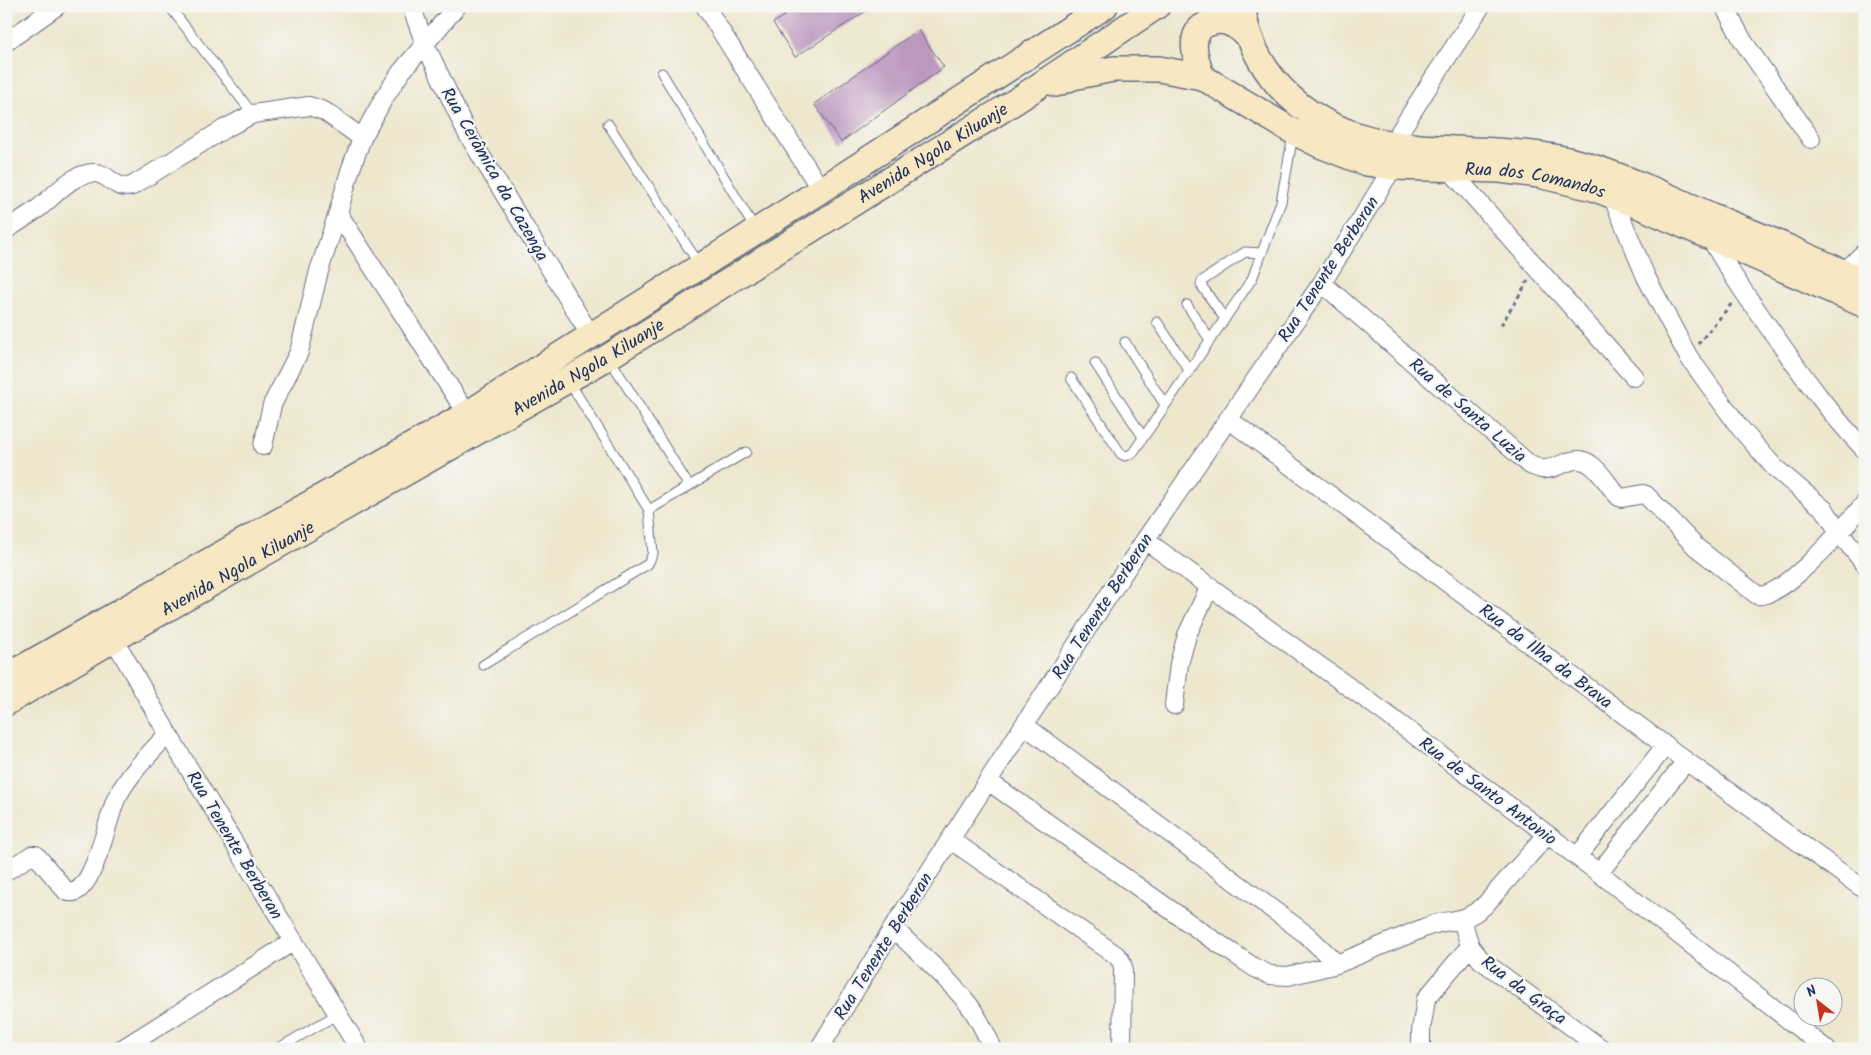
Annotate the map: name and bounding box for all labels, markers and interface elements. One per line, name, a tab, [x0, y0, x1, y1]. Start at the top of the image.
street label: Rua Cerâmica da Cazenga	[432, 82, 555, 267]
street label: Avenida Ngola Kiluanje	[853, 96, 1015, 213]
street label: Rua dos Comandos	[1464, 156, 1610, 208]
street label: Rua Tenente Berberan	[1271, 191, 1387, 349]
street label: Avenida Ngola Kiluanje	[507, 312, 671, 425]
street label: Rua de Santa Luzia	[1401, 351, 1533, 471]
street label: Avenida Ngola Kiluanje	[156, 514, 321, 625]
street label: Rua Tenente Berberan	[1045, 528, 1161, 686]
street label: Rua da Ilha da Brava	[1472, 597, 1618, 717]
street label: Rua de Santo Antonio	[1412, 730, 1562, 854]
street label: Rua Tenente Berberan	[178, 766, 290, 926]
street label: Rua Tenente Berberan	[827, 867, 941, 1026]
street label: Rua da Graça	[1474, 949, 1572, 1033]
north arrow	[1794, 978, 1844, 1028]
text: N	[1802, 980, 1821, 1003]

